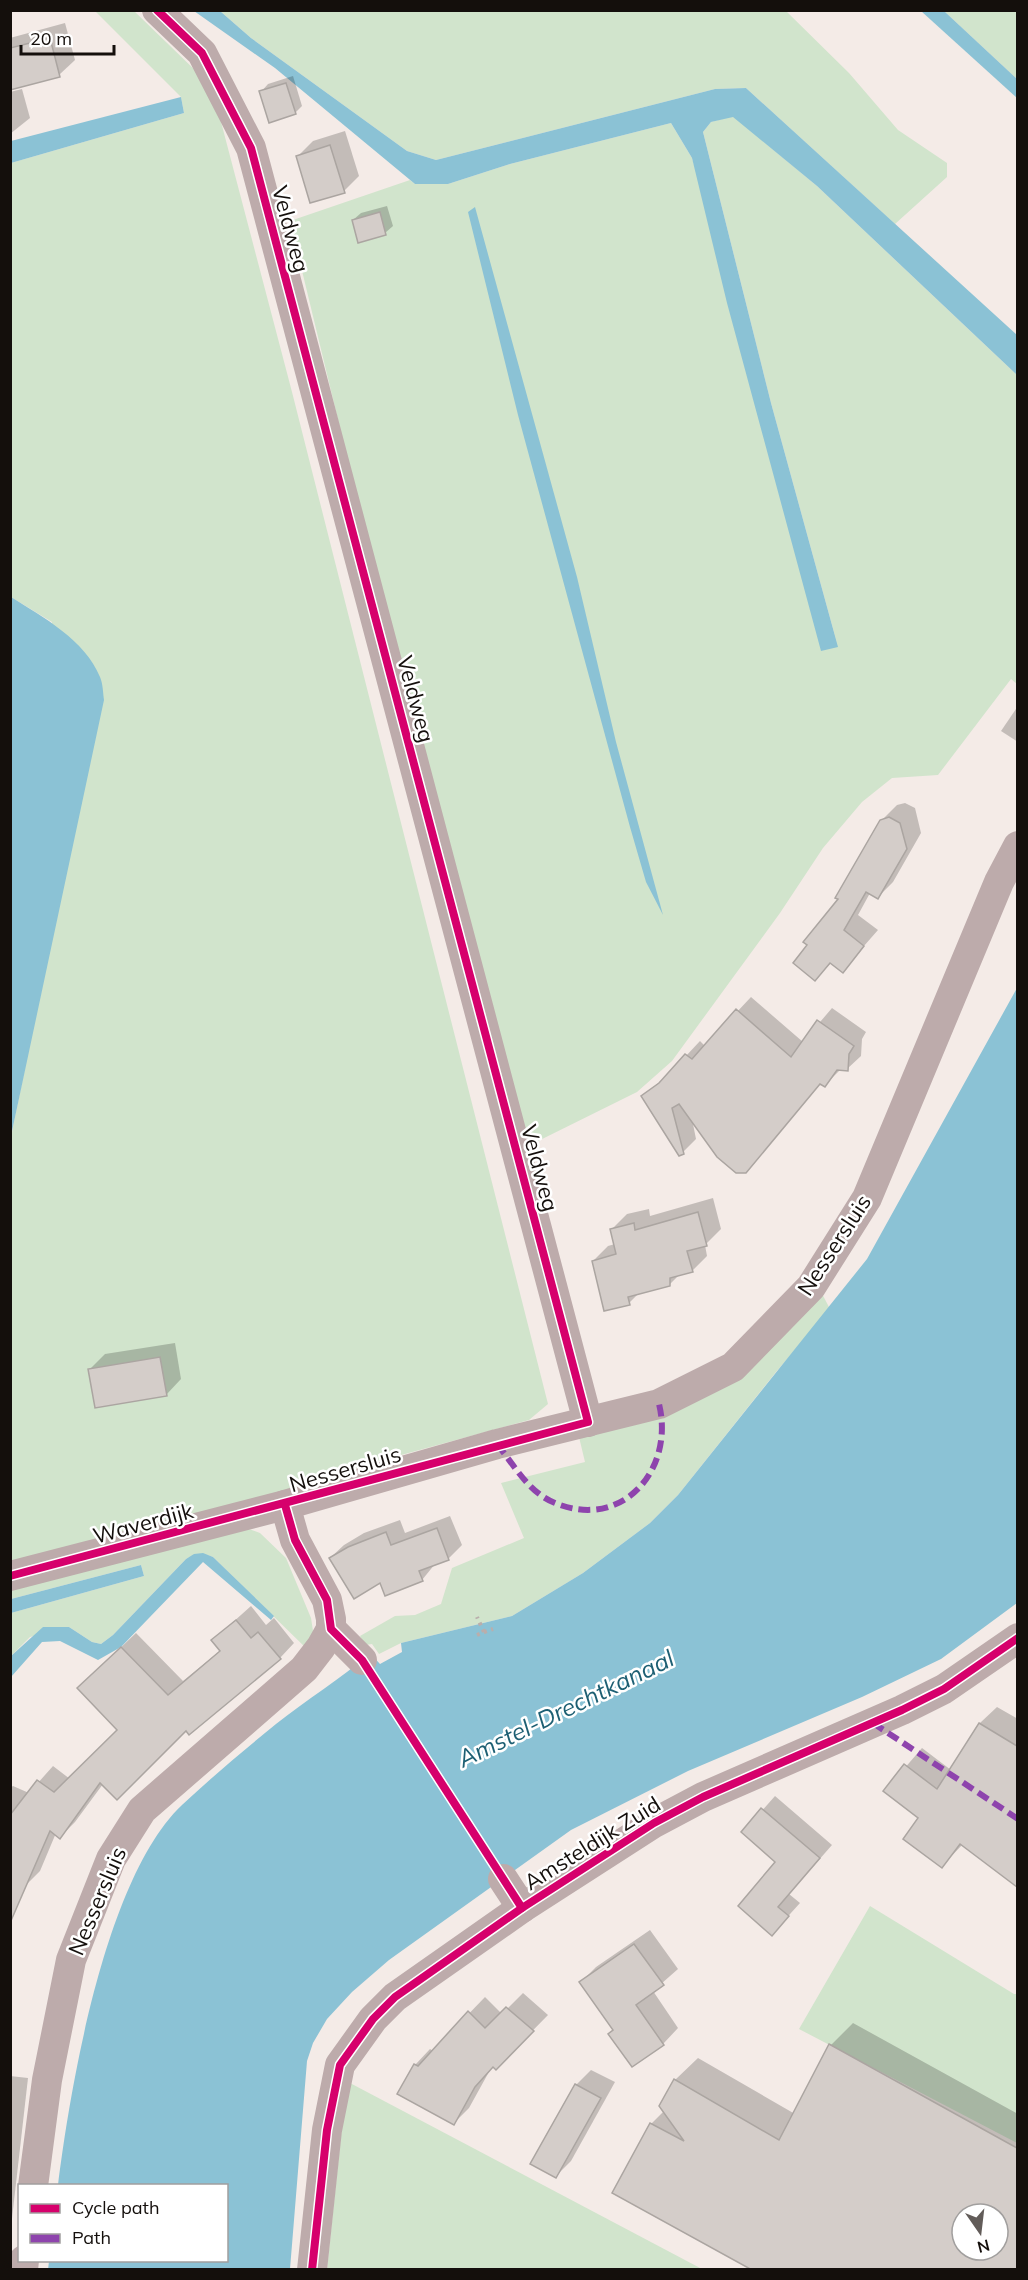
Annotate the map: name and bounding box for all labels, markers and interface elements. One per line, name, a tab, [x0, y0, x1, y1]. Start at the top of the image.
scale bar	[21, 18, 114, 56]
text: 20 m	[30, 27, 72, 50]
street label: Veldweg	[266, 183, 316, 275]
street label: Veldweg	[391, 653, 441, 745]
street label: Veldweg	[515, 1122, 565, 1214]
street label: Nessersluis	[791, 1189, 877, 1301]
street label: Nessersluis	[286, 1440, 404, 1498]
street label: Waverdijk	[90, 1496, 197, 1550]
water label: Amstel-Drechtkanaal	[452, 1643, 679, 1774]
street label: Amsteldijk Zuid	[518, 1790, 666, 1896]
street label: Nessersluis	[62, 1843, 132, 1959]
legend	[18, 2184, 228, 2262]
text: Cycle path	[72, 2196, 159, 2219]
north arrow	[950, 2202, 1010, 2262]
text: Path	[72, 2226, 111, 2249]
text: N	[975, 2235, 992, 2258]

